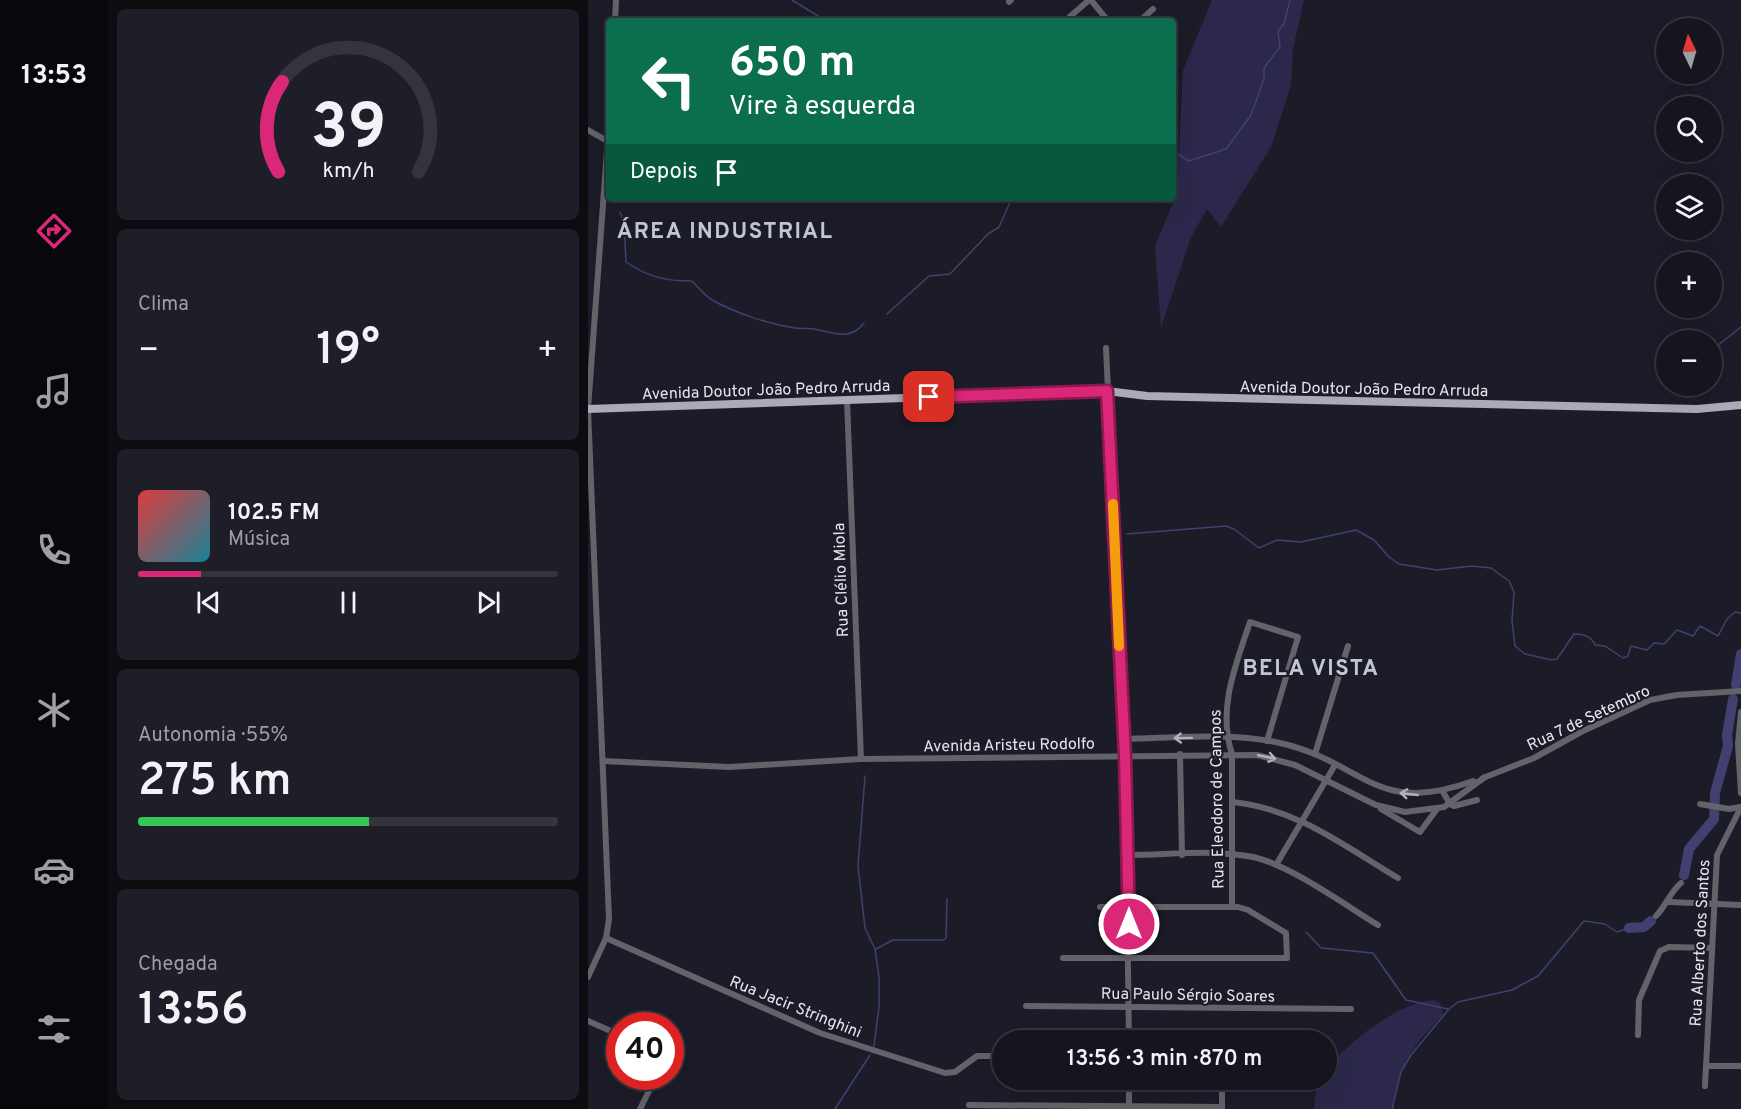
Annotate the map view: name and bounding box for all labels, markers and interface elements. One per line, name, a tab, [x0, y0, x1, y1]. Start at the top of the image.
north arrow	[1656, 18, 1722, 84]
map controls	[1656, 18, 1722, 396]
text: 650 m	[729, 38, 855, 91]
icon: left	[630, 42, 708, 120]
text: 13:53	[21, 59, 87, 93]
text: Vire à esquerda	[729, 90, 916, 124]
text: 39	[310, 91, 386, 170]
button: search	[1656, 96, 1722, 162]
icon: arrive	[710, 156, 743, 189]
text: km/h	[322, 158, 374, 185]
text: Depois	[630, 159, 698, 186]
button: layers	[1656, 174, 1722, 240]
icon: directions	[33, 210, 75, 252]
district label: ÁREA INDUSTRIAL	[617, 217, 833, 246]
button: +	[1656, 252, 1722, 318]
text: Clima	[138, 292, 189, 318]
text: 19°	[316, 323, 380, 380]
button: −	[1656, 330, 1722, 396]
text: −	[138, 331, 159, 373]
text: +	[537, 331, 558, 373]
icon: music	[33, 370, 75, 412]
pin	[903, 371, 954, 422]
street label: Avenida Doutor João Pedro Arruda	[641, 377, 891, 405]
street label: Avenida Doutor João Pedro Arruda	[1239, 378, 1488, 402]
icon: arrive	[912, 380, 945, 413]
text: 102.5 FM	[228, 500, 319, 527]
street label: Rua Clélio Miola	[830, 522, 854, 637]
text: Música	[228, 527, 290, 553]
icon: phone	[33, 529, 75, 571]
icon: previous	[192, 586, 225, 619]
icon: pause	[332, 586, 365, 619]
icon: next	[472, 586, 505, 619]
district label: BELA VISTA	[1243, 656, 1379, 683]
street label: Rua 7 de Setembro	[1524, 682, 1654, 756]
icon: climate	[33, 689, 75, 731]
street label: Rua Eleodoro de Campos	[1206, 709, 1230, 889]
text: Autonomia · 55%	[138, 723, 288, 749]
one-way arrow	[1173, 732, 1193, 744]
street label: Avenida Aristeu Rodolfo	[923, 735, 1095, 757]
one-way arrow	[1257, 752, 1276, 763]
text: 275 km	[138, 754, 292, 811]
one-way arrow	[1399, 788, 1419, 799]
icon: car	[33, 849, 75, 891]
street label: Rua Alberto dos Santos	[1687, 859, 1715, 1027]
position arrow	[1097, 892, 1161, 956]
text: Chegada	[138, 952, 218, 978]
street label: Rua Jacir Stringhini	[726, 972, 864, 1043]
text: 13:56	[138, 983, 248, 1040]
street label: Rua Paulo Sérgio Soares	[1101, 984, 1275, 1008]
icon: filters	[33, 1008, 75, 1050]
speed limit sign: 40	[606, 1012, 684, 1090]
text: 13:56 · 3 min · 870 m	[1067, 1046, 1262, 1073]

